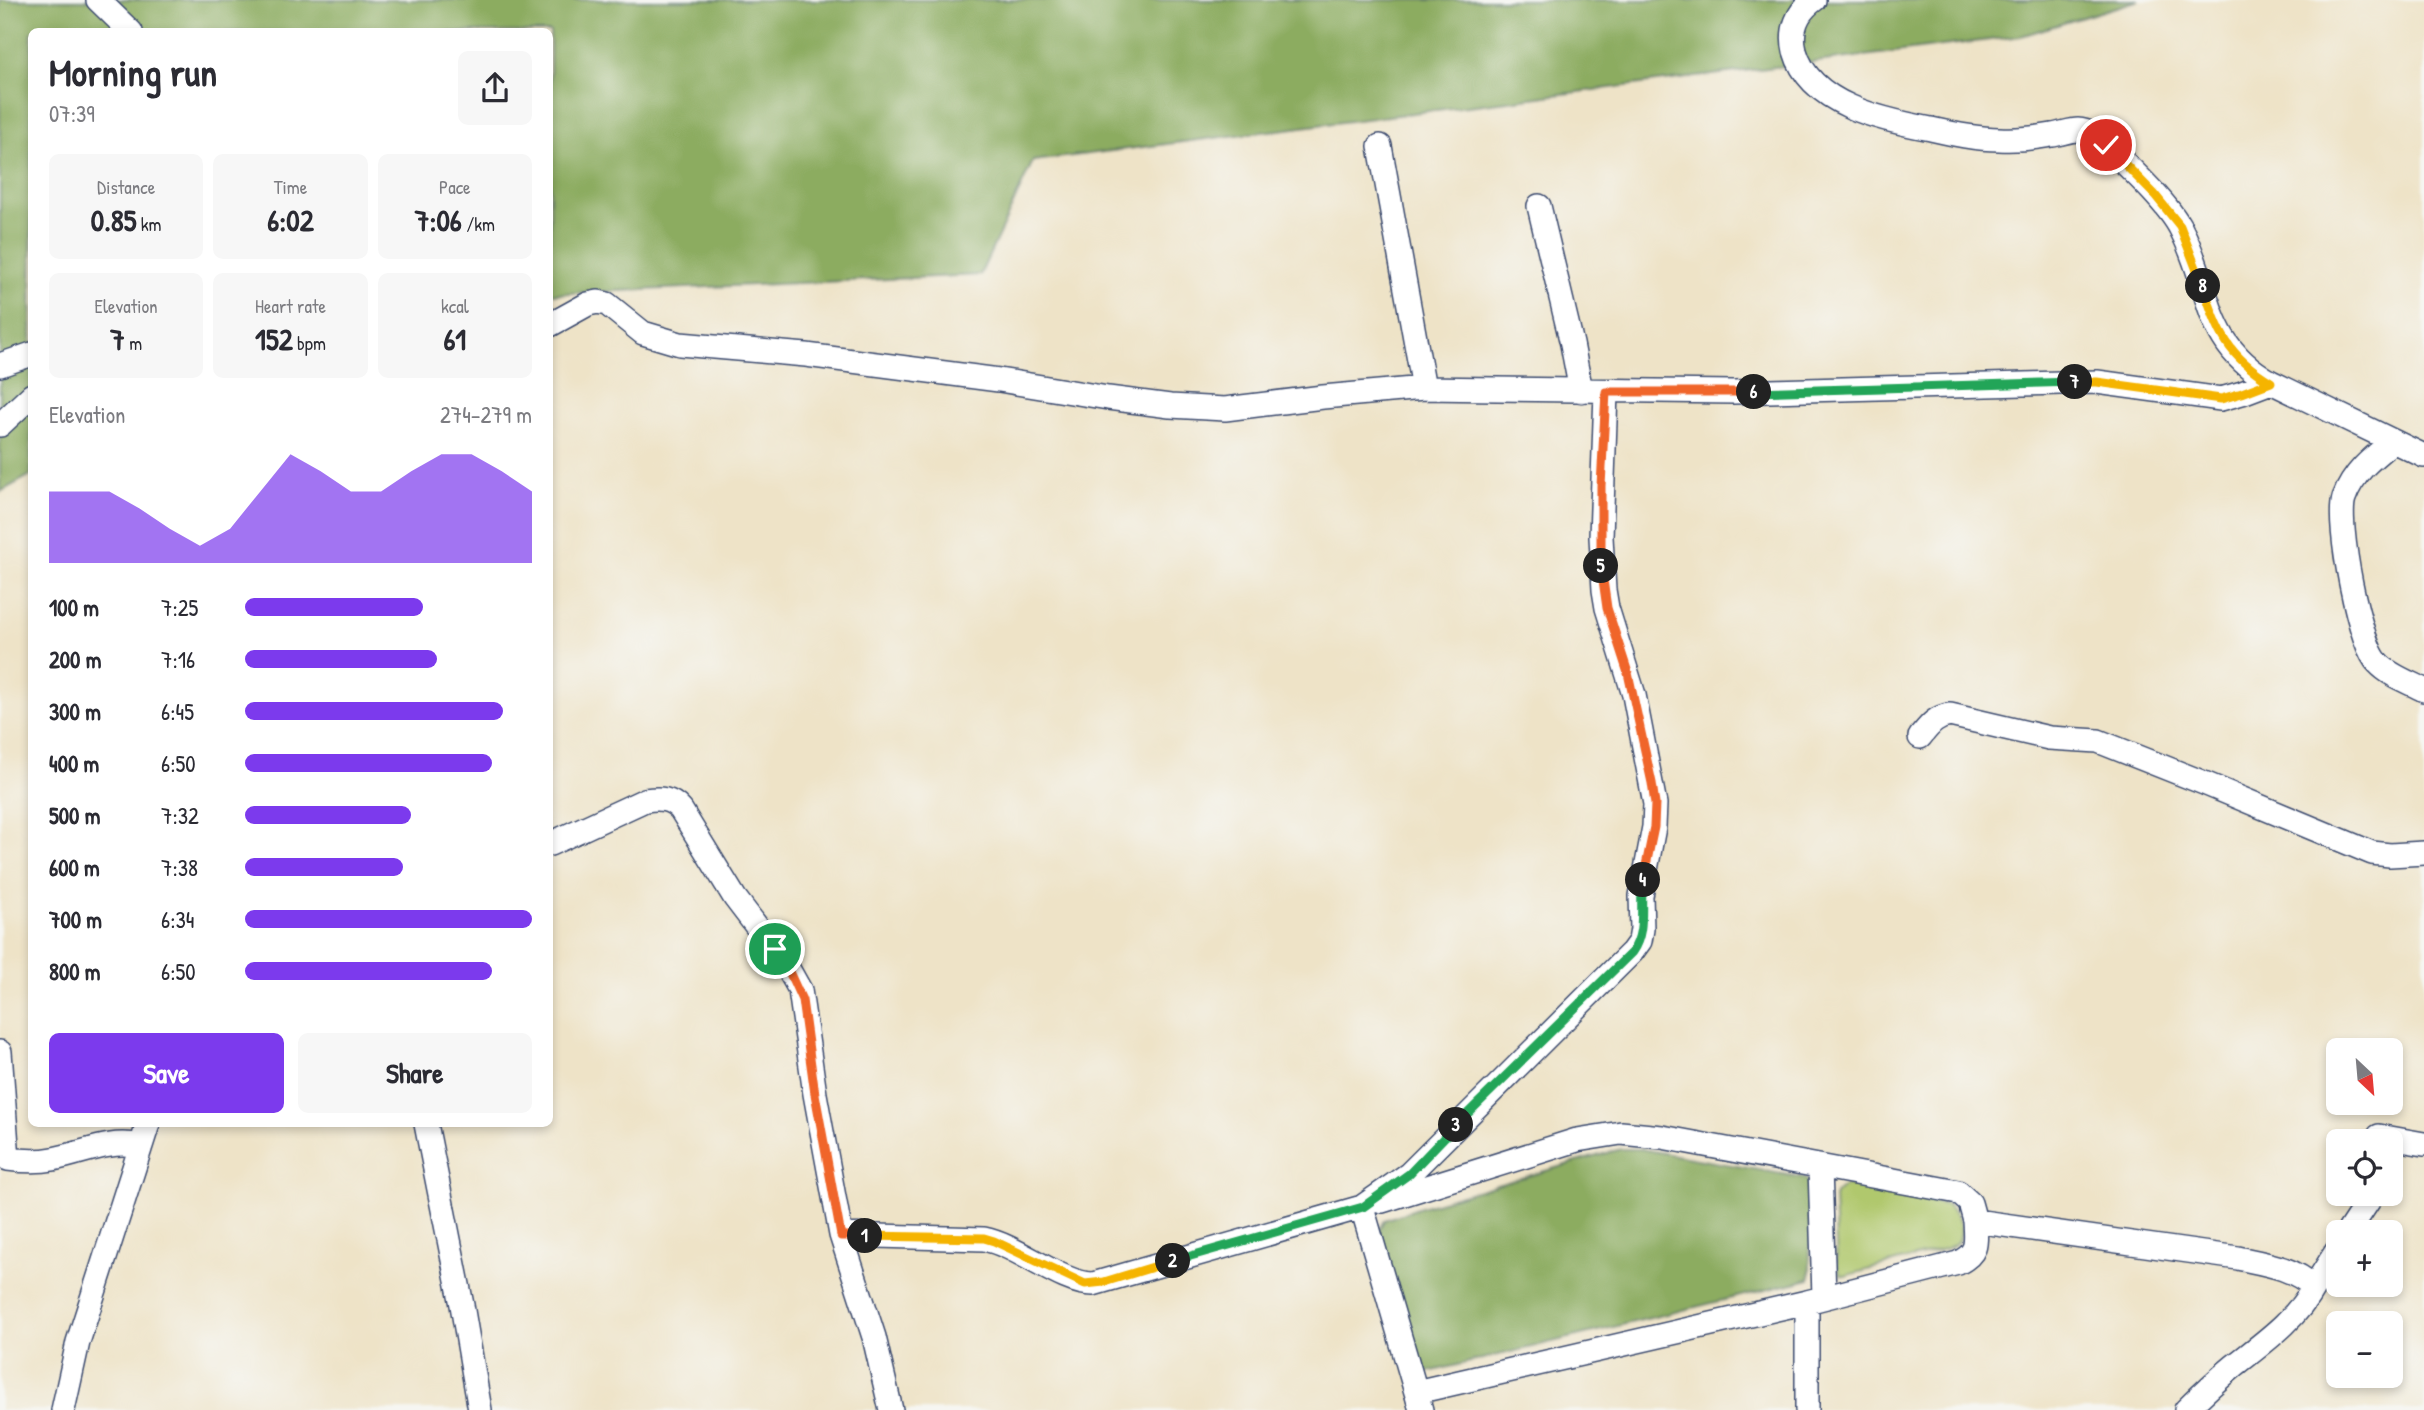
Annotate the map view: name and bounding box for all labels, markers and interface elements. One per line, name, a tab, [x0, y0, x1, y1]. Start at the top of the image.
text: Morning run	[49, 46, 217, 98]
button: share	[458, 51, 532, 125]
text: 07:39	[49, 98, 95, 129]
pin	[2076, 115, 2136, 175]
icon: check	[2087, 126, 2125, 164]
text: Distance	[97, 174, 155, 200]
text: Time	[274, 174, 307, 200]
text: Pace	[439, 174, 471, 200]
text: 0.85	[91, 200, 136, 240]
text: 6:02	[267, 200, 314, 240]
text: 7:06	[415, 200, 462, 240]
text: km	[136, 211, 162, 237]
text: /km	[462, 211, 495, 237]
pin: 8	[2186, 268, 2220, 304]
text: 8	[2198, 272, 2207, 298]
text: Elevation	[95, 293, 158, 319]
text: Heart rate	[255, 293, 326, 319]
text: kcal	[441, 293, 469, 319]
text: 7	[110, 319, 125, 359]
text: 152	[255, 319, 293, 359]
text: 61	[443, 319, 466, 359]
text: m	[125, 330, 142, 356]
text: bpm	[293, 330, 326, 356]
pin: 7	[2058, 364, 2092, 400]
text: 7	[2070, 368, 2079, 394]
pin: 6	[1736, 374, 1772, 410]
text: 6	[1750, 378, 1757, 404]
text: Elevation	[49, 399, 125, 430]
text: 274–279 m	[440, 399, 532, 430]
pin: 5	[1584, 548, 1618, 584]
text: 5	[1596, 552, 1605, 578]
text: 100 m	[49, 592, 99, 623]
text: 7:25	[161, 592, 198, 623]
text: 200 m	[49, 644, 101, 675]
text: 7:16	[161, 644, 195, 675]
text: 300 m	[49, 696, 101, 727]
text: 6:45	[161, 696, 194, 727]
text: 400 m	[49, 748, 99, 779]
text: 6:50	[161, 748, 196, 779]
text: 500 m	[49, 800, 100, 831]
text: 7:32	[161, 800, 199, 831]
text: 600 m	[49, 852, 100, 883]
text: 7:38	[161, 852, 198, 883]
pin: 4	[1626, 862, 1660, 898]
text: 4	[1639, 866, 1646, 892]
text: 700 m	[49, 904, 102, 935]
text: 6:34	[161, 904, 194, 935]
pin	[745, 919, 805, 979]
icon: arrive	[756, 930, 794, 968]
text: 800 m	[49, 956, 101, 987]
text: 6:50	[161, 956, 196, 987]
button: Save	[49, 1033, 284, 1113]
button: Share	[298, 1033, 532, 1113]
north arrow	[2326, 1038, 2403, 1115]
map controls	[2326, 1038, 2403, 1388]
pin: 3	[1438, 1108, 1474, 1142]
text: 3	[1451, 1111, 1460, 1137]
button: locate	[2326, 1129, 2403, 1206]
pin: 1	[848, 1218, 882, 1254]
button: +	[2326, 1220, 2403, 1297]
text: 1	[861, 1222, 868, 1248]
pin: 2	[1156, 1244, 1190, 1278]
text: 2	[1168, 1247, 1177, 1273]
button: −	[2326, 1311, 2403, 1388]

